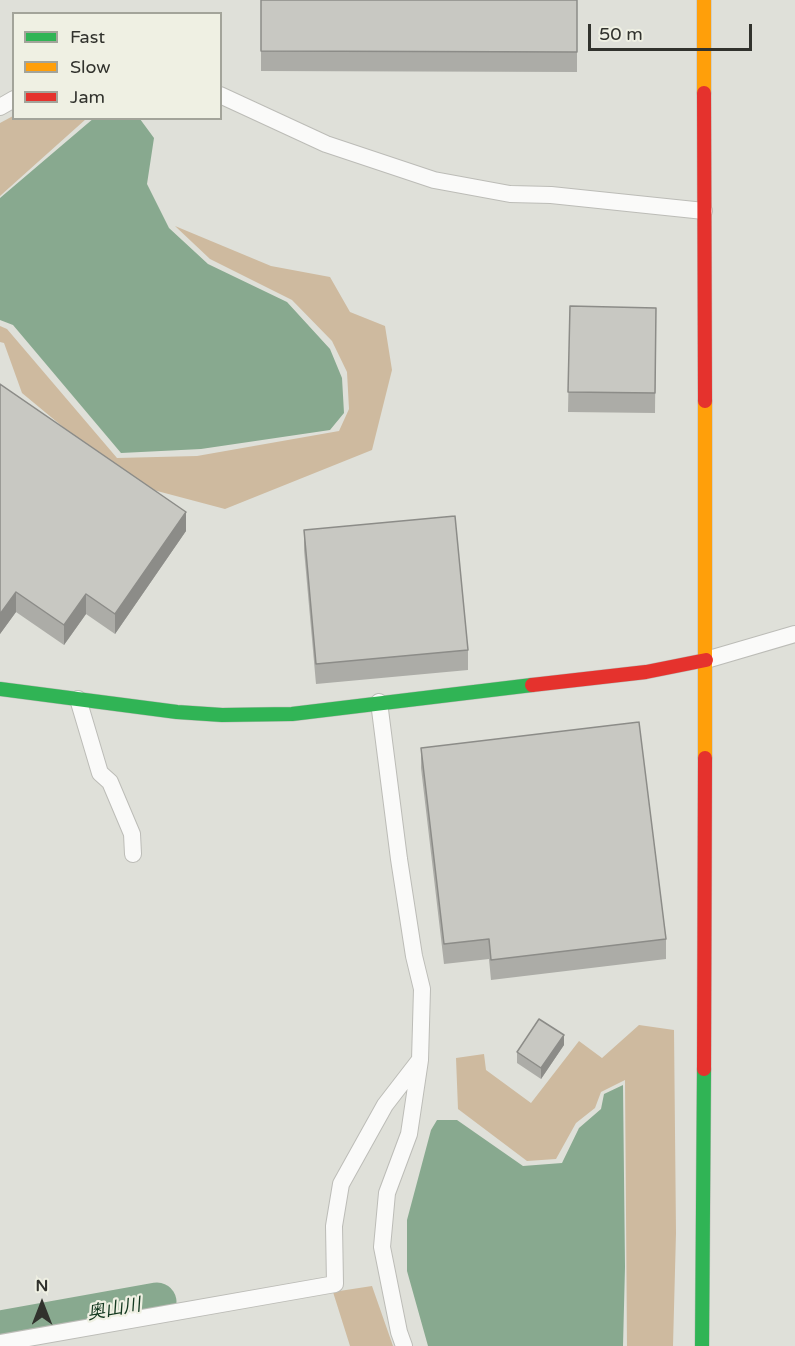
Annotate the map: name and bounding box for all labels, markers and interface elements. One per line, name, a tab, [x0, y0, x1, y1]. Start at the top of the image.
legend	[12, 12, 222, 120]
scale bar	[591, 12, 754, 50]
text: 50 m	[599, 23, 643, 45]
text: Fast	[70, 26, 105, 48]
text: Slow	[70, 56, 111, 78]
text: Jam	[70, 86, 105, 108]
north arrow	[12, 1274, 72, 1334]
text: N	[36, 1276, 48, 1296]
water label: 奥山川	[86, 1295, 142, 1325]

